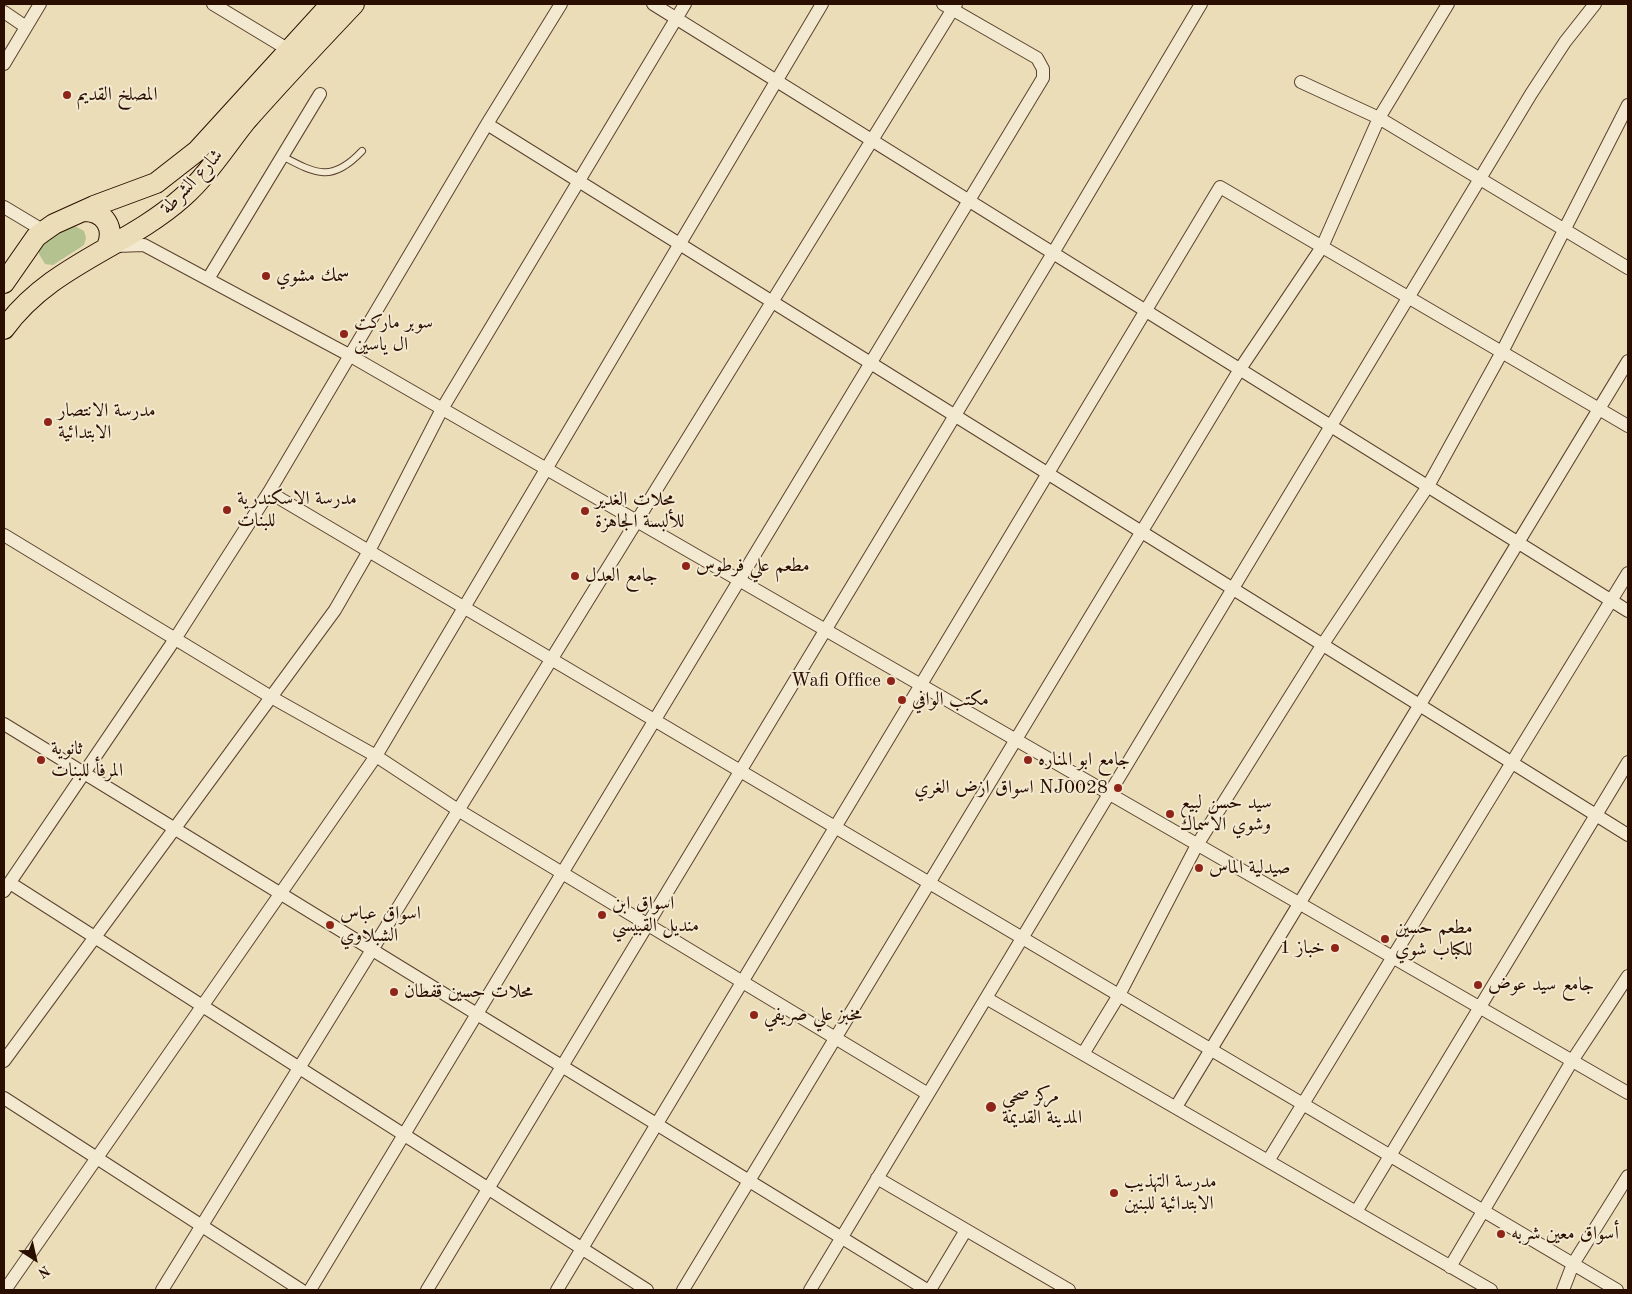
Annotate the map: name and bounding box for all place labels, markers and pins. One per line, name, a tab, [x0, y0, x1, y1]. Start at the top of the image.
place label: المصلخ القديم	[77, 84, 158, 106]
marker: المصلخ القديم	[61, 89, 73, 101]
place label: سمك مشوي	[276, 265, 349, 287]
marker: سمك مشوي	[260, 270, 272, 282]
place label: سوبر ماركت ال ياسين	[354, 312, 433, 356]
marker: سوبر ماركت ال ياسين	[338, 328, 350, 340]
place label: مدرسة الانتصار الابتدائية	[58, 400, 156, 444]
marker: مدرسة الانتصار الابتدائية	[42, 416, 54, 428]
place label: مدرسة الاسكندرية للبنات	[237, 488, 357, 532]
place label: محلات الغدير للألبسة الجاهزة	[595, 489, 685, 533]
marker: مدرسة الاسكندرية للبنات	[221, 504, 233, 516]
marker: محلات الغدير للألبسة الجاهزة	[579, 505, 591, 517]
place label: مطعم علي فرطوس	[696, 555, 810, 577]
marker: مطعم علي فرطوس	[680, 560, 692, 572]
place label: جامع العدل	[585, 565, 658, 587]
marker: جامع العدل	[569, 570, 581, 582]
place label: Wafi Office	[791, 670, 881, 692]
marker: Wafi Office	[885, 675, 897, 687]
place label: مكتب الوافي	[912, 689, 989, 711]
marker: مكتب الوافي	[896, 694, 908, 706]
place label: ثانوية المرفأ للبنات	[51, 738, 123, 782]
place label: جامع ابو المناره	[1038, 749, 1130, 771]
marker: ثانوية المرفأ للبنات	[35, 754, 47, 766]
marker: جامع ابو المناره	[1022, 754, 1034, 766]
place label: اسواق ازض الغري NJ0028	[914, 777, 1108, 799]
marker: اسواق ازض الغري NJ0028	[1112, 782, 1124, 794]
place label: سيد حسن لبيع وشوي الاسماك	[1180, 792, 1272, 836]
marker: سيد حسن لبيع وشوي الاسماك	[1164, 808, 1176, 820]
place label: صيدلية الماس	[1209, 857, 1290, 879]
marker: صيدلية الماس	[1193, 862, 1205, 874]
place label: اسواق ابن منديل القبيسي	[612, 893, 699, 937]
place label: اسواق عباس الشبلاوي	[340, 903, 421, 947]
marker: اسواق ابن منديل القبيسي	[596, 909, 608, 921]
place label: مطعم حسين للكباب شوي	[1395, 917, 1473, 961]
marker: اسواق عباس الشبلاوي	[324, 919, 336, 931]
marker: مطعم حسين للكباب شوي	[1379, 933, 1391, 945]
place label: خباز 1	[1280, 937, 1325, 959]
marker: خباز 1	[1329, 942, 1341, 954]
place label: جامع سيد عوض	[1488, 974, 1594, 996]
marker: جامع سيد عوض	[1472, 979, 1484, 991]
place label: محلات حسين قفطان	[404, 981, 533, 1003]
marker: محلات حسين قفطان	[388, 986, 400, 998]
place label: مخبز علي صريفي	[764, 1004, 862, 1026]
marker: مخبز علي صريفي	[748, 1009, 760, 1021]
place label: مركز صحي المدينة القديمة	[1002, 1085, 1082, 1129]
marker: مركز صحي المدينة القديمة	[984, 1100, 998, 1114]
place label: مدرسة التهذيب الابتدائية للبنين	[1124, 1171, 1217, 1215]
marker: مدرسة التهذيب الابتدائية للبنين	[1108, 1187, 1120, 1199]
place label: أسواق معين شربه	[1511, 1223, 1619, 1245]
marker: أسواق معين شربه	[1495, 1228, 1507, 1240]

